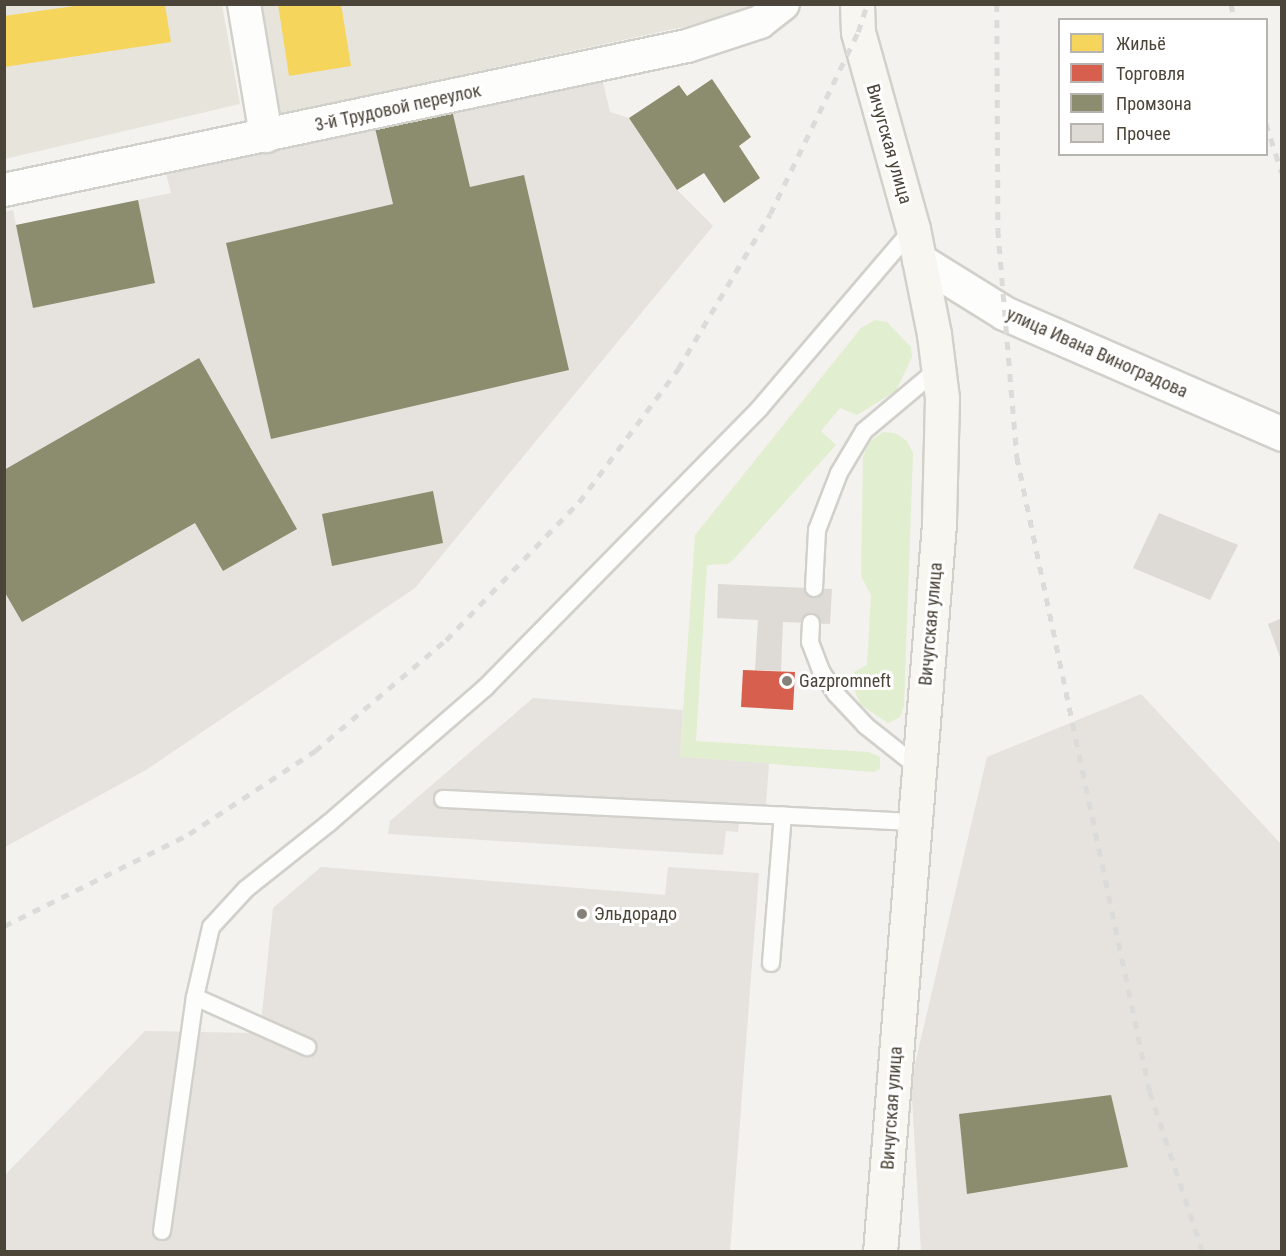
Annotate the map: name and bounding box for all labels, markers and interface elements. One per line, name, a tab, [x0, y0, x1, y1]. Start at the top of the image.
legend	[1058, 18, 1268, 156]
text: Жильё	[1116, 33, 1166, 54]
text: Торговля	[1116, 63, 1185, 84]
street label: 3-й Трудовой переулок	[313, 80, 483, 136]
street label: Вичугская улица	[862, 82, 916, 206]
text: Промзона	[1116, 93, 1192, 114]
text: Прочее	[1116, 123, 1171, 144]
street label: улица Ивана Виноградова	[1003, 303, 1191, 403]
street label: Вичугская улица	[915, 561, 947, 687]
place label: Gazpromneft	[799, 670, 891, 692]
marker: Gazpromneft	[780, 674, 794, 688]
place label: Эльдорадо	[594, 903, 677, 925]
marker: Эльдорадо	[575, 907, 589, 921]
street label: Вичугская улица	[877, 1046, 907, 1170]

